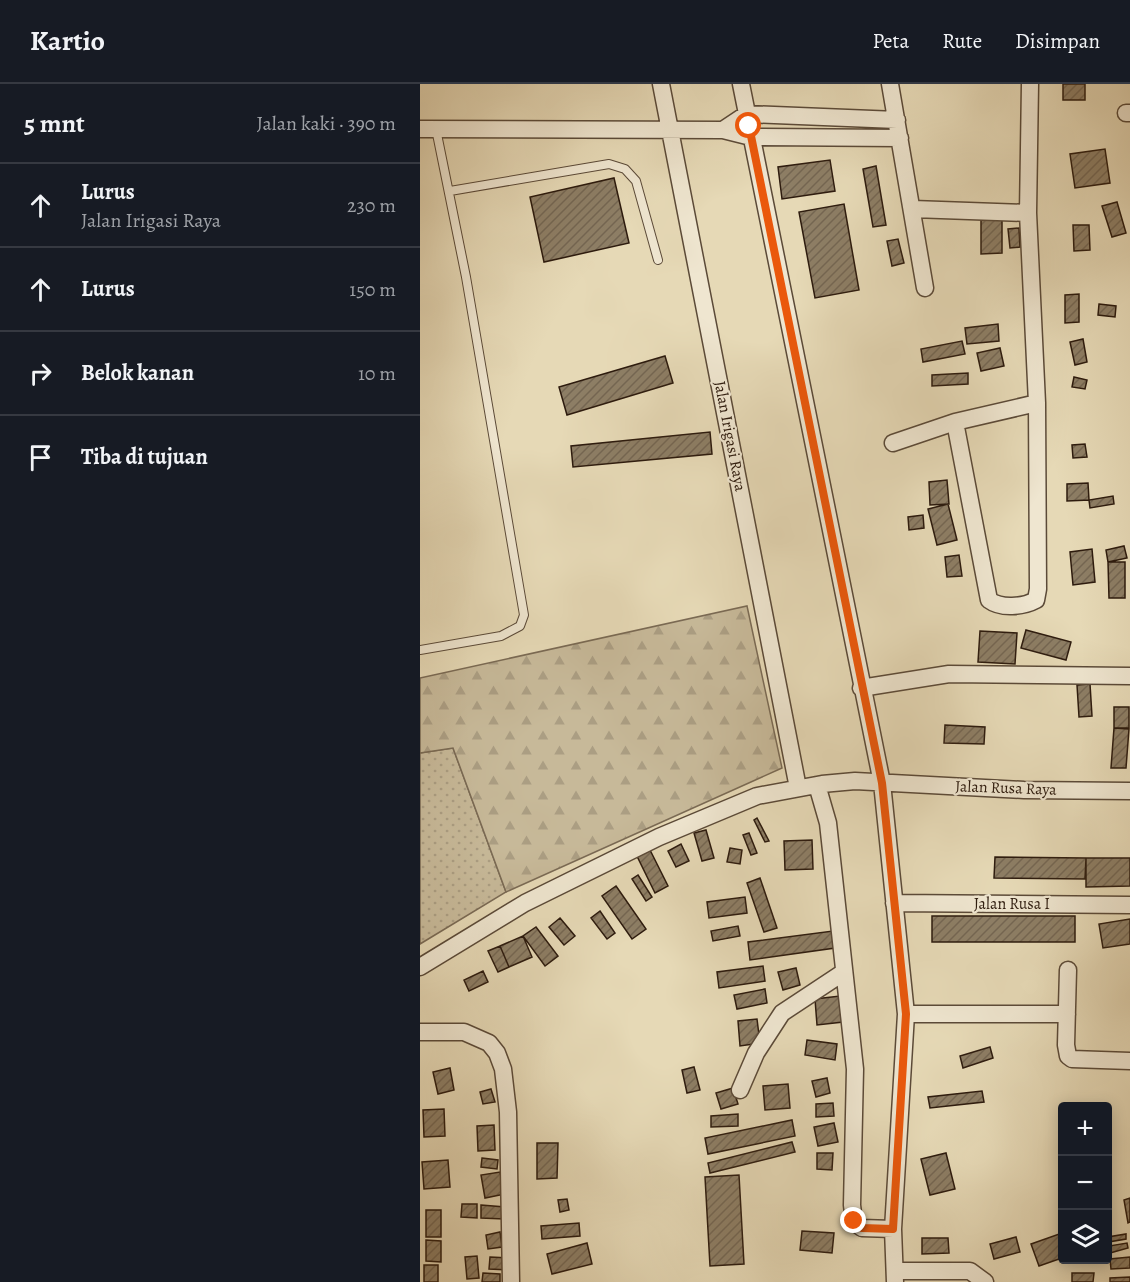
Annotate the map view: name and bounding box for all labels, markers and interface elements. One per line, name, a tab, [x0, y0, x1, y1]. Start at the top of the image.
text: Kartio	[30, 22, 105, 60]
text: Peta	[872, 27, 909, 55]
text: Rute	[942, 27, 982, 55]
text: Disimpan	[1015, 27, 1100, 55]
text: 5 mnt	[24, 106, 85, 141]
text: Jalan kaki · 390 m	[257, 110, 396, 137]
route start	[735, 112, 761, 138]
text: Lurus	[81, 177, 135, 207]
icon: ahead	[24, 189, 57, 222]
text: 230 m	[347, 192, 396, 219]
text: Jalan Irigasi Raya	[81, 207, 221, 234]
icon: ahead	[24, 273, 57, 306]
text: Lurus	[81, 274, 135, 304]
text: 150 m	[349, 276, 396, 303]
icon: right	[24, 357, 57, 390]
text: Belok kanan	[81, 358, 194, 388]
text: 10 m	[358, 360, 396, 387]
street label: Jalan Irigasi Raya	[709, 379, 752, 494]
icon: arrive	[24, 441, 57, 474]
text: Tiba di tujuan	[81, 442, 208, 472]
street label: Jalan Rusa Raya	[955, 775, 1058, 801]
street label: Jalan Rusa I	[974, 893, 1050, 915]
map controls	[1058, 1102, 1112, 1264]
button: +	[1058, 1102, 1112, 1156]
button: −	[1058, 1156, 1112, 1210]
route end	[840, 1207, 866, 1233]
button: layers	[1058, 1210, 1112, 1264]

